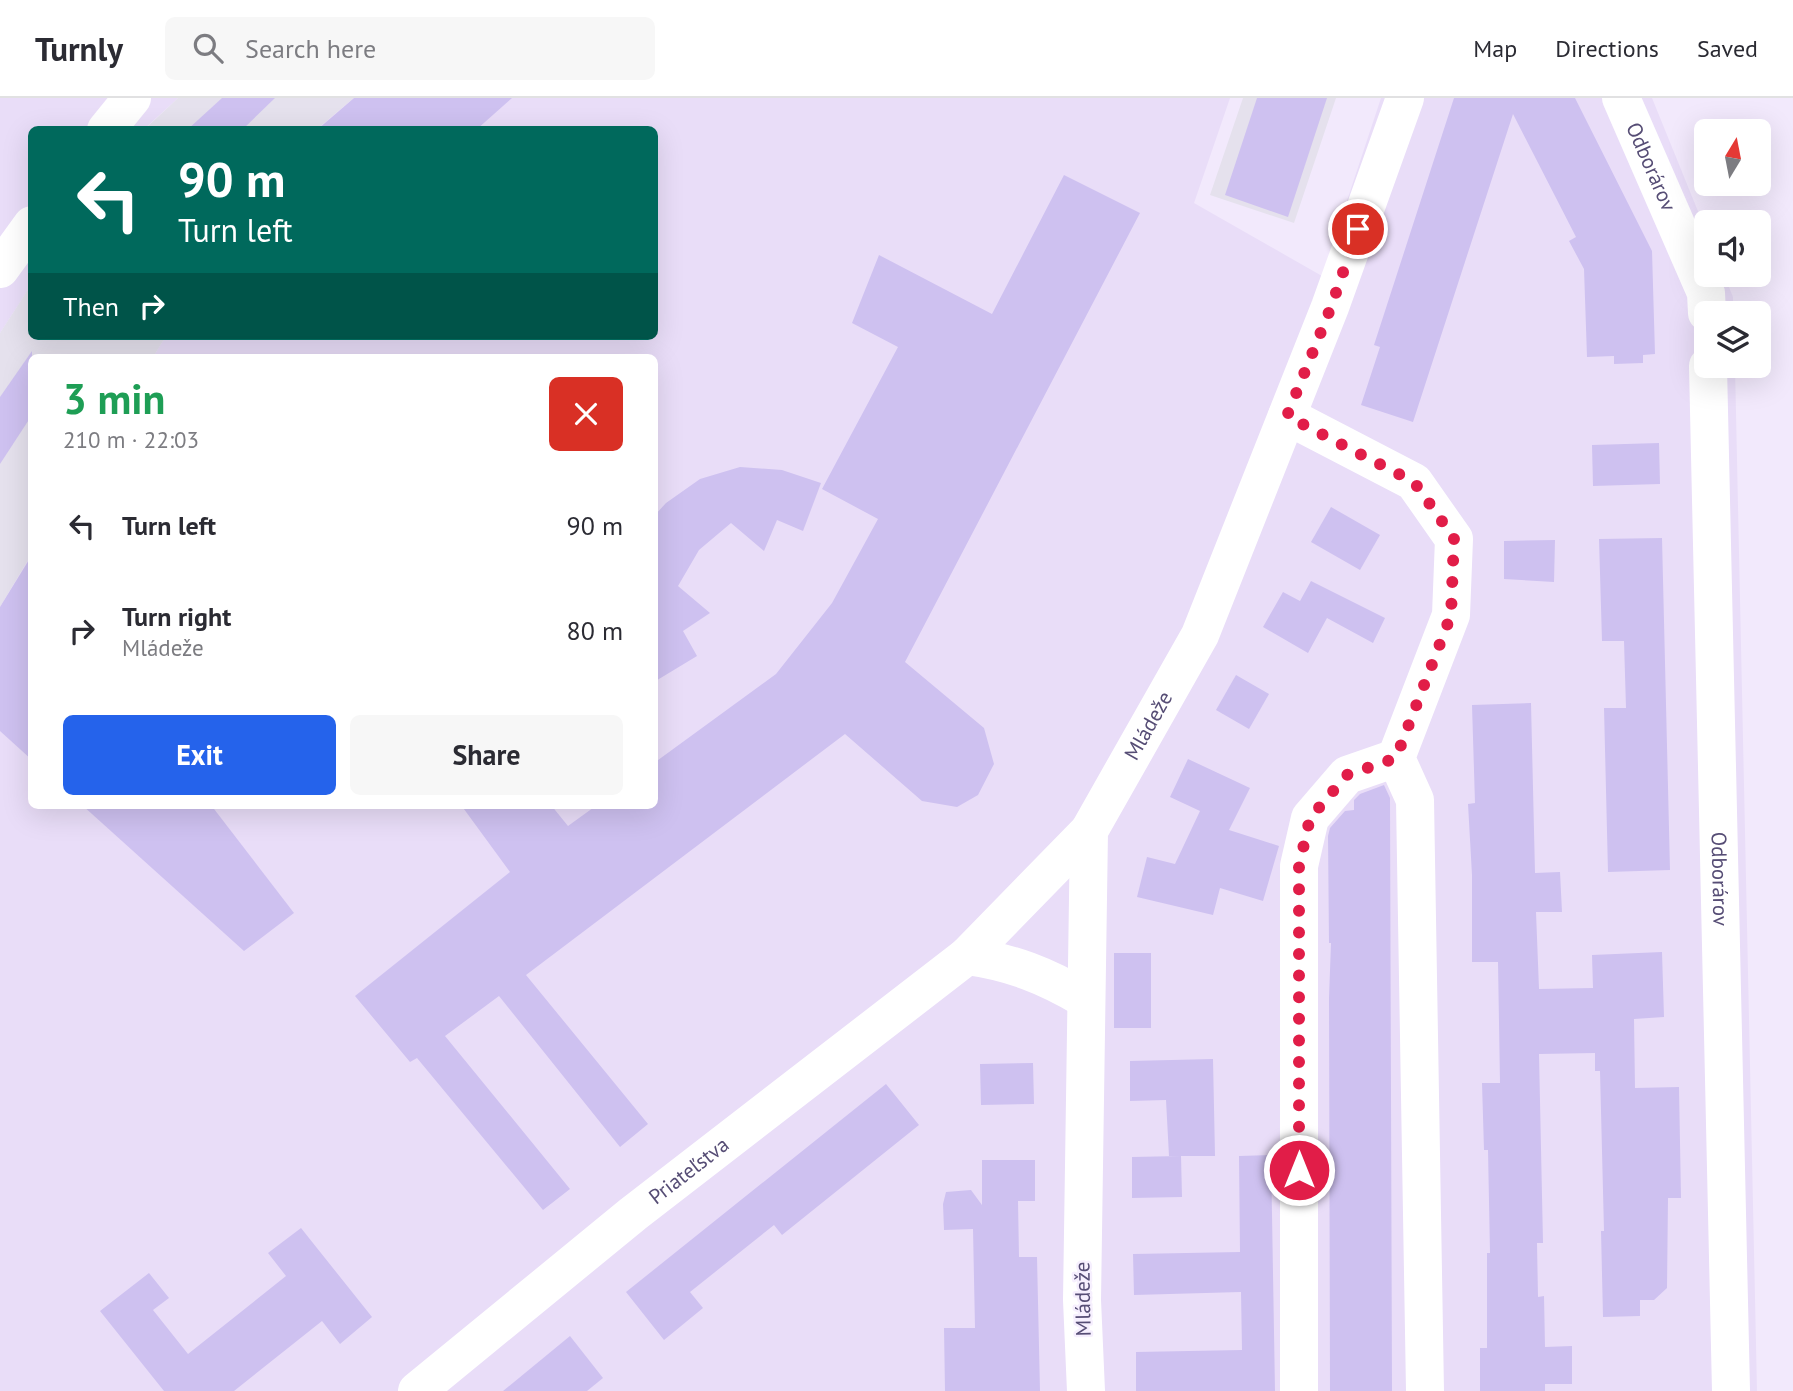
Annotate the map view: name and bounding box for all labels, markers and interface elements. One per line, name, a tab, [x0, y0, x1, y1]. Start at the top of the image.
search box	[165, 17, 655, 80]
text: Turnly	[35, 27, 123, 70]
icon: search	[189, 29, 227, 67]
text: Search here	[245, 32, 376, 65]
text: Map	[1473, 33, 1517, 64]
text: Directions	[1555, 33, 1659, 64]
text: Saved	[1697, 33, 1758, 64]
street label: Odborárov	[1620, 118, 1683, 215]
north arrow	[1694, 119, 1771, 196]
map controls	[1694, 119, 1771, 378]
text: 90 m	[178, 147, 285, 211]
icon: left	[63, 154, 154, 245]
pin	[1328, 199, 1388, 259]
text: Turn left	[178, 209, 293, 251]
icon: arrive	[1339, 210, 1377, 248]
button: sound	[1694, 210, 1771, 287]
icon: right	[133, 287, 171, 325]
text: Then	[63, 290, 119, 323]
button: layers	[1694, 301, 1771, 378]
text: 3 min	[63, 371, 165, 426]
button: close	[549, 377, 623, 451]
text: 210 m · 22:03	[63, 425, 199, 454]
icon: left	[63, 507, 101, 545]
text: Turn left	[122, 509, 216, 542]
text: 90 m	[567, 509, 623, 542]
text: Turn right	[122, 600, 231, 633]
icon: right	[63, 612, 101, 650]
text: 80 m	[567, 614, 623, 647]
text: Mládeže	[122, 633, 204, 662]
street label: Mládeže	[1118, 686, 1178, 765]
button: Exit	[63, 715, 336, 795]
button: Share	[350, 715, 623, 795]
street label: Odborárov	[1705, 831, 1735, 926]
street label: Priateľstva	[643, 1131, 734, 1210]
position arrow	[1262, 1133, 1336, 1207]
street label: Mládeže	[1068, 1261, 1097, 1337]

